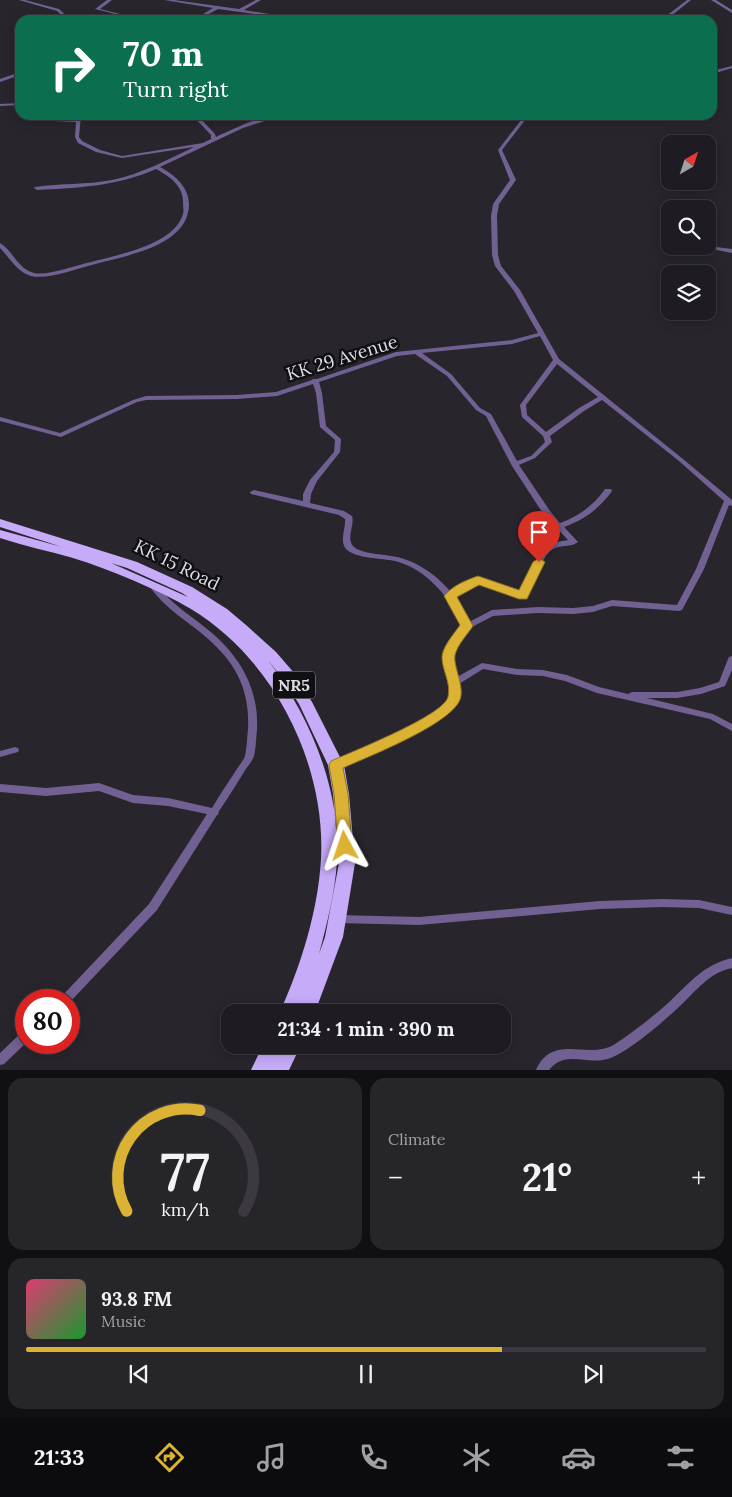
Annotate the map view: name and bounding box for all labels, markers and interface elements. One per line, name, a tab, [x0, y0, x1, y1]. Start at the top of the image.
text: 70 m	[123, 31, 203, 76]
icon: right	[40, 35, 105, 100]
text: Turn right	[123, 75, 228, 103]
north arrow	[661, 135, 716, 190]
map controls	[661, 135, 716, 320]
button: search	[661, 200, 716, 255]
button: layers	[661, 265, 716, 320]
street label: KK 29 Avenue	[283, 330, 401, 385]
pin	[518, 511, 560, 562]
icon: arrive	[525, 518, 553, 546]
street label: KK 15 Road	[131, 534, 224, 595]
road number: NR5	[273, 672, 315, 698]
position arrow	[318, 819, 370, 871]
speed limit sign: 80	[15, 989, 80, 1054]
text: 21:34 · 1 min · 390 m	[278, 1017, 454, 1041]
text: Climate	[388, 1129, 445, 1149]
text: 77	[160, 1138, 210, 1204]
text: 21°	[522, 1153, 572, 1201]
text: −	[388, 1160, 403, 1196]
text: +	[691, 1160, 706, 1196]
text: km/h	[161, 1198, 209, 1221]
text: 93.8 FM	[101, 1287, 172, 1311]
text: Music	[101, 1311, 146, 1331]
icon: previous	[125, 1360, 153, 1388]
icon: pause	[352, 1360, 380, 1388]
icon: next	[579, 1360, 607, 1388]
icon: directions	[152, 1440, 187, 1475]
icon: music	[254, 1440, 289, 1475]
icon: phone	[356, 1440, 391, 1475]
icon: climate	[459, 1440, 494, 1475]
icon: car	[561, 1440, 596, 1475]
icon: filters	[663, 1440, 698, 1475]
text: 21:33	[34, 1443, 84, 1471]

